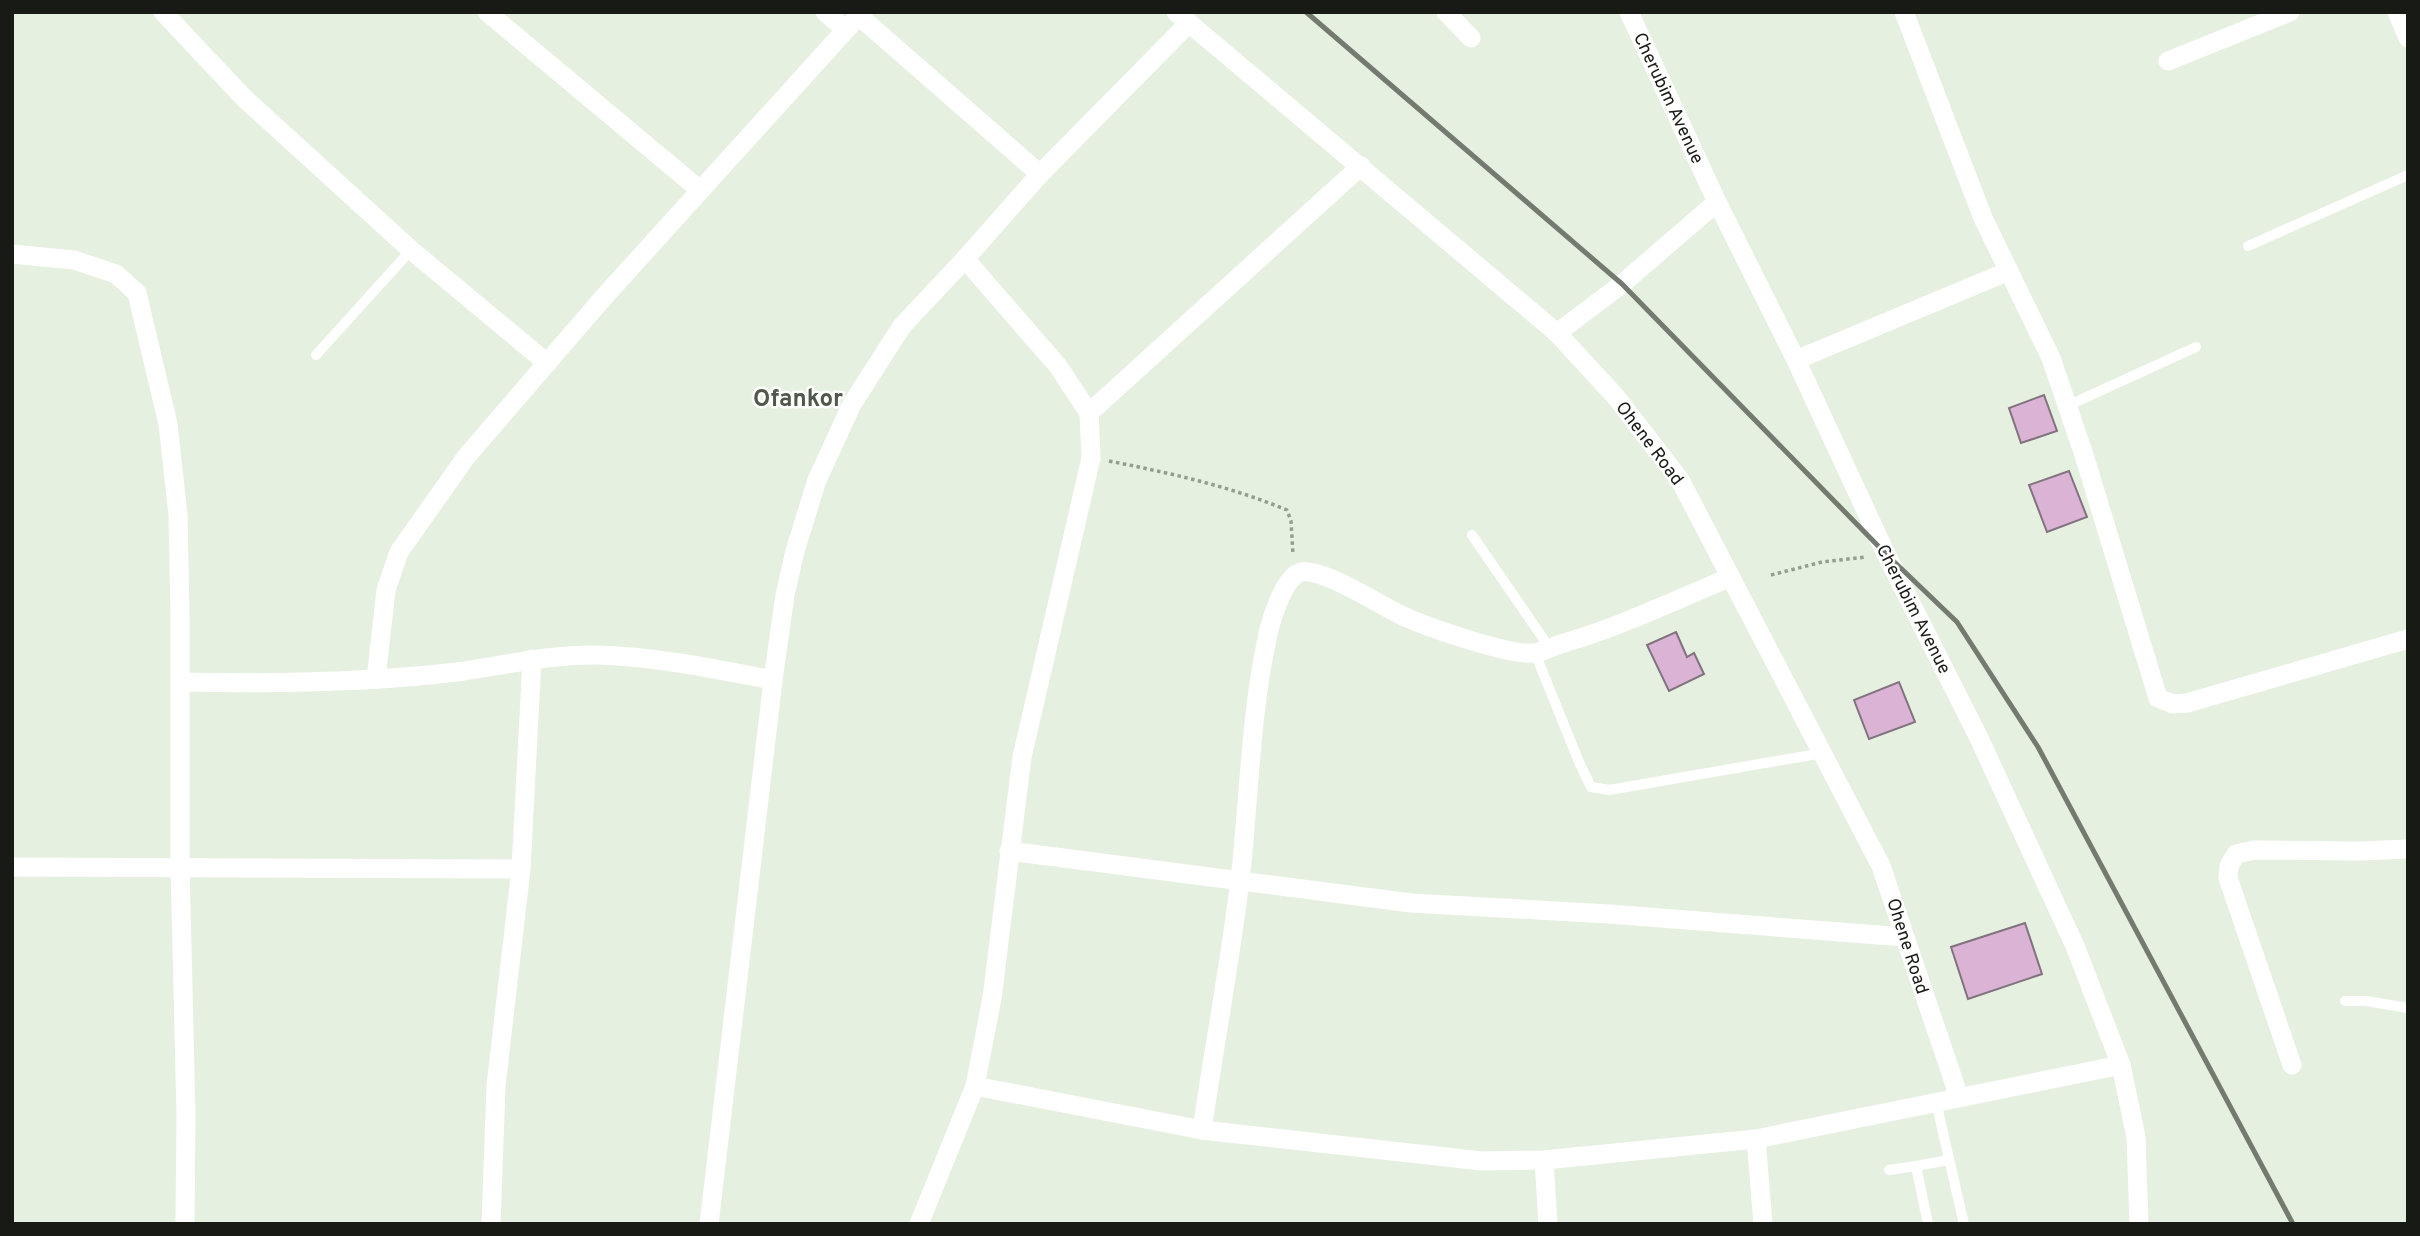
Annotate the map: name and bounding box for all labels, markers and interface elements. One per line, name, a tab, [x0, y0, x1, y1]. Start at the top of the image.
street label: Cherubim Avenue	[1627, 29, 1708, 168]
district label: Ofankor	[753, 385, 843, 415]
street label: Ohene Road	[1610, 397, 1688, 491]
street label: Cherubim Avenue	[1870, 541, 1955, 678]
street label: Ohene Road	[1880, 896, 1933, 997]

